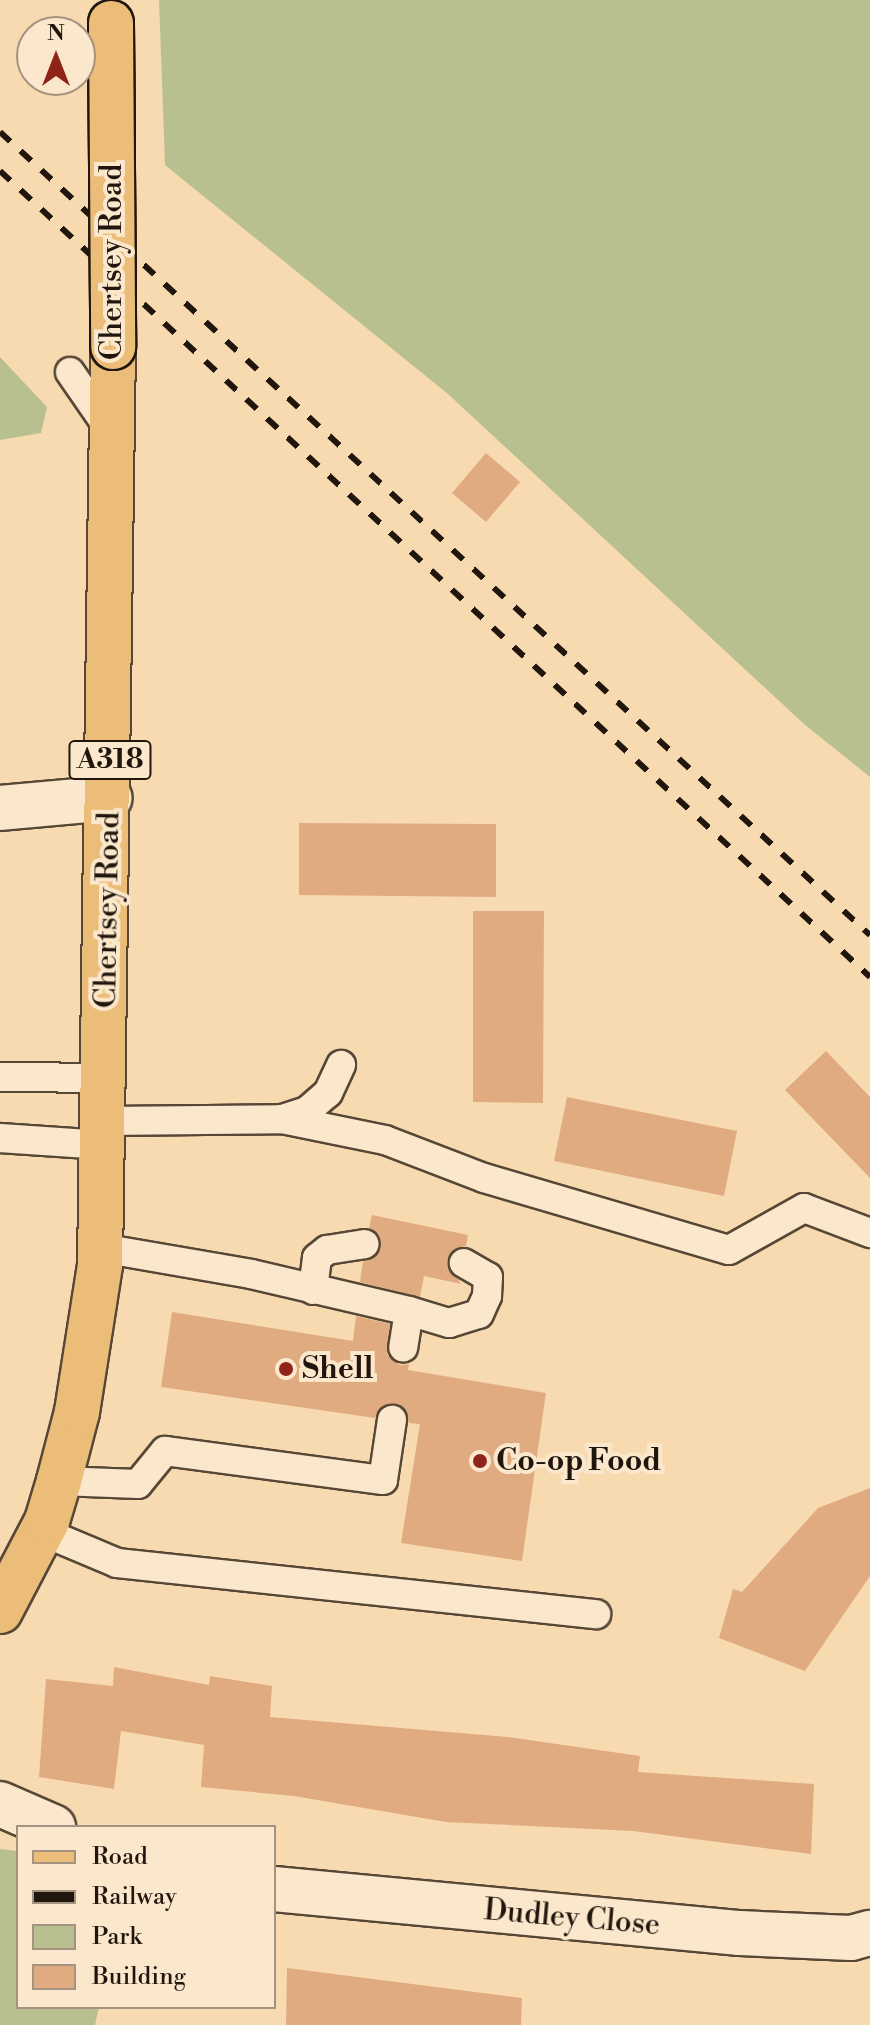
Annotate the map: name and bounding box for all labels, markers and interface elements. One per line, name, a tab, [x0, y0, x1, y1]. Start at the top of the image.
north arrow	[16, 16, 96, 96]
text: N	[47, 20, 65, 47]
street label: Chertsey Road	[94, 164, 130, 360]
road number: A318	[68, 736, 152, 784]
street label: Chertsey Road	[88, 811, 128, 1009]
place label: Shell	[302, 1351, 373, 1387]
marker: Shell	[277, 1360, 295, 1378]
place label: Co-op Food	[496, 1443, 661, 1479]
marker: Co-op Food	[471, 1452, 489, 1470]
legend	[16, 1825, 276, 2009]
text: Road	[92, 1842, 148, 1872]
text: Railway	[92, 1882, 177, 1912]
street label: Dudley Close	[482, 1892, 662, 1944]
text: Park	[92, 1922, 142, 1952]
text: Building	[92, 1962, 186, 1992]

